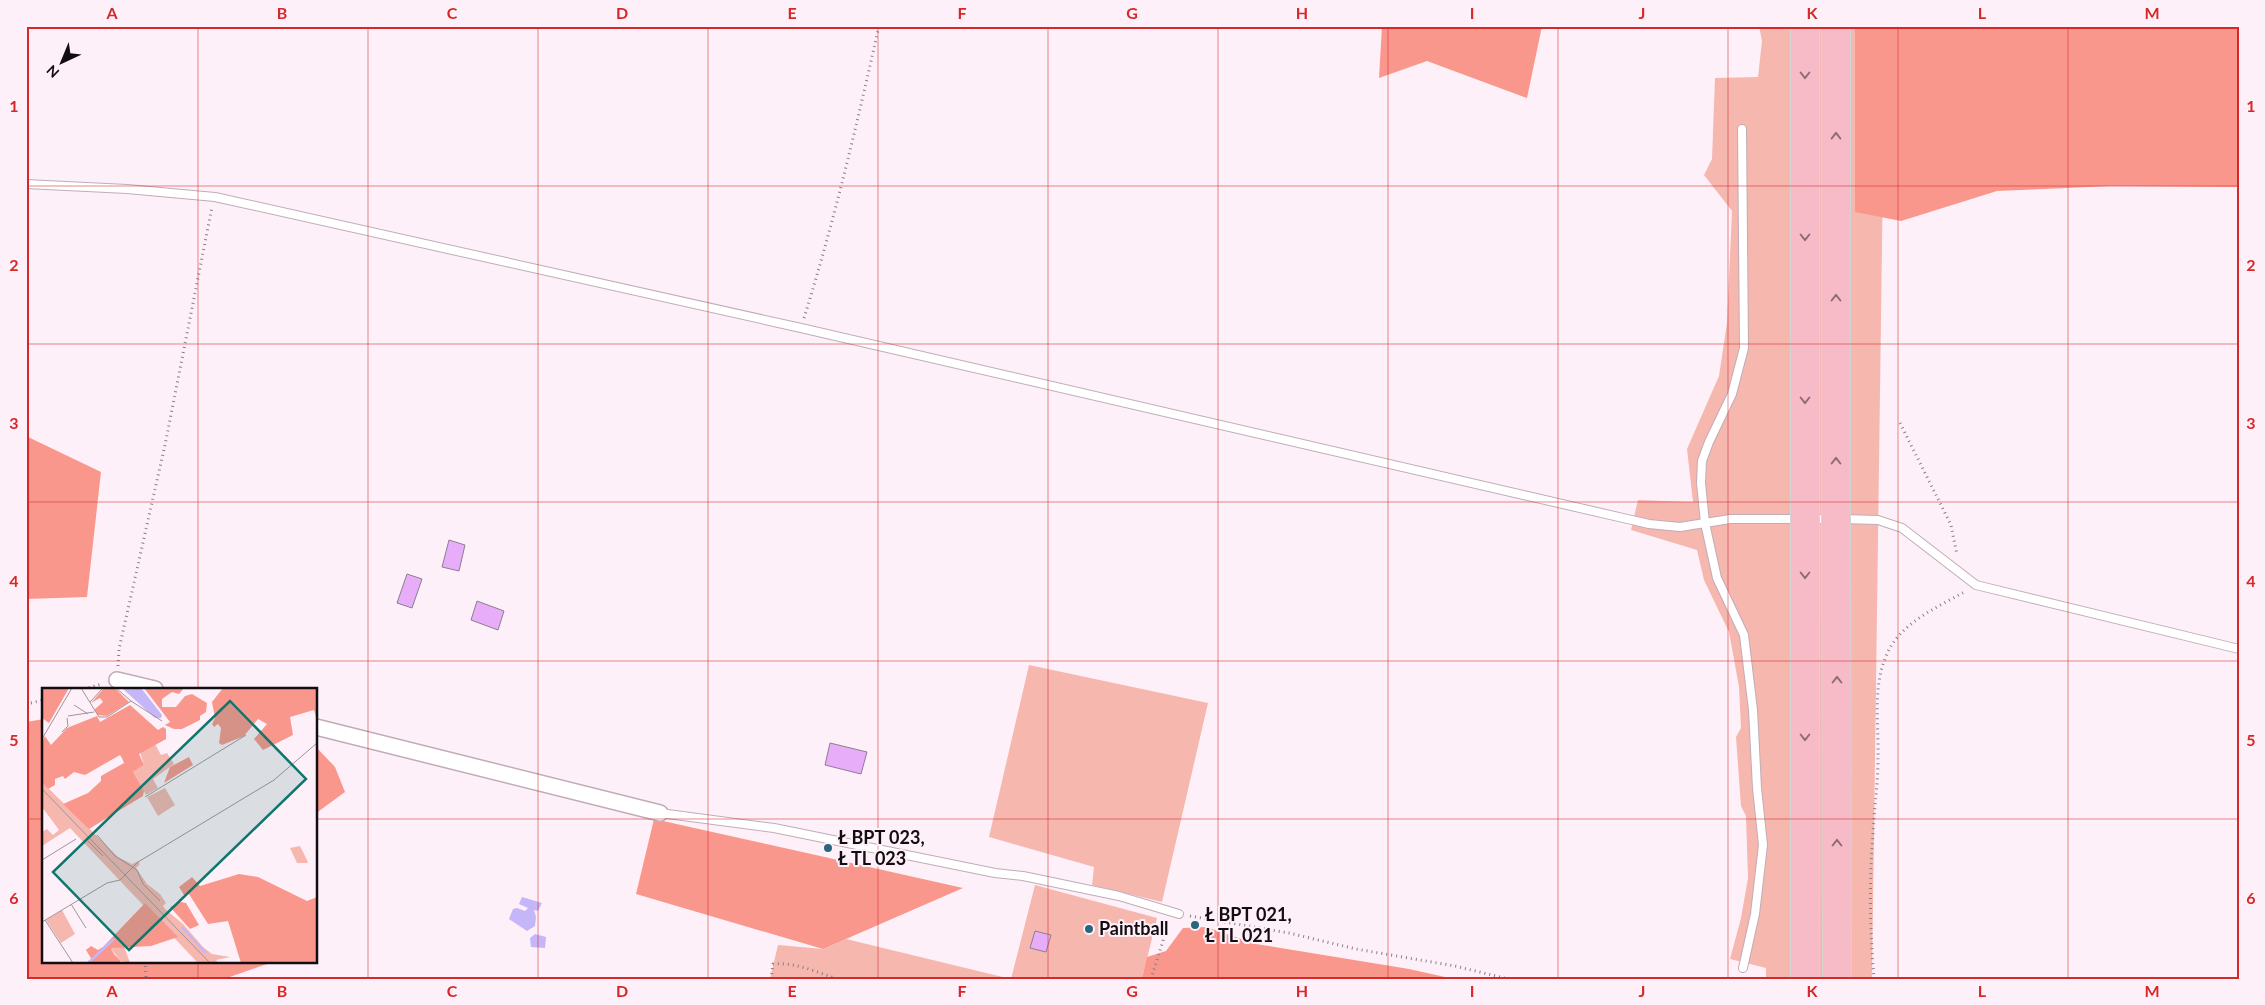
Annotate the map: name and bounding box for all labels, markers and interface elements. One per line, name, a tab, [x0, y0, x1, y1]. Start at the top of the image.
text: A	[105, 3, 118, 22]
text: B	[277, 3, 287, 22]
text: C	[447, 3, 458, 22]
text: D	[616, 3, 628, 22]
text: E	[787, 3, 797, 22]
text: F	[957, 3, 967, 22]
text: G	[1126, 3, 1138, 22]
text: H	[1296, 3, 1308, 22]
text: I	[1470, 3, 1474, 22]
text: J	[1639, 3, 1645, 22]
text: K	[1807, 3, 1819, 22]
text: L	[1978, 3, 1987, 22]
text: M	[2144, 3, 2160, 22]
north arrow	[38, 38, 88, 88]
text: N	[43, 62, 62, 82]
one-way arrow	[1800, 72, 1810, 79]
text: 1	[9, 96, 19, 115]
text: 1	[2246, 96, 2256, 115]
one-way arrow	[1831, 131, 1841, 139]
one-way arrow	[1800, 234, 1810, 242]
text: 2	[9, 255, 19, 274]
text: 2	[2246, 255, 2256, 274]
one-way arrow	[1831, 294, 1841, 302]
one-way arrow	[1800, 396, 1810, 404]
text: 3	[9, 413, 19, 432]
text: 3	[2246, 413, 2256, 432]
one-way arrow	[1831, 456, 1841, 464]
text: 4	[9, 571, 19, 590]
one-way arrow	[1800, 571, 1810, 579]
text: 4	[2246, 571, 2256, 590]
one-way arrow	[1832, 676, 1842, 684]
inset map	[42, 688, 318, 962]
text: 5	[9, 730, 19, 749]
text: 5	[2246, 730, 2256, 749]
one-way arrow	[1800, 734, 1810, 741]
place label: Ł BPT 023, Ł TL 023	[838, 826, 925, 869]
one-way arrow	[1832, 838, 1842, 846]
marker: Ł BPT 023, Ł TL 023	[822, 842, 834, 854]
text: 6	[9, 888, 19, 907]
text: 6	[2246, 888, 2256, 907]
place label: Ł BPT 021, Ł TL 021	[1205, 903, 1292, 946]
place label: Paintball	[1099, 917, 1169, 939]
marker: Ł BPT 021, Ł TL 021	[1189, 919, 1201, 931]
marker: Paintball	[1083, 923, 1095, 935]
text: A	[105, 981, 118, 1000]
text: B	[277, 981, 287, 1000]
text: C	[447, 981, 458, 1000]
text: D	[616, 981, 628, 1000]
text: E	[787, 981, 797, 1000]
text: F	[957, 981, 967, 1000]
text: G	[1126, 981, 1138, 1000]
text: H	[1296, 981, 1308, 1000]
text: I	[1470, 981, 1474, 1000]
text: J	[1639, 981, 1645, 1000]
text: K	[1807, 981, 1819, 1000]
text: L	[1978, 981, 1987, 1000]
text: M	[2144, 981, 2160, 1000]

